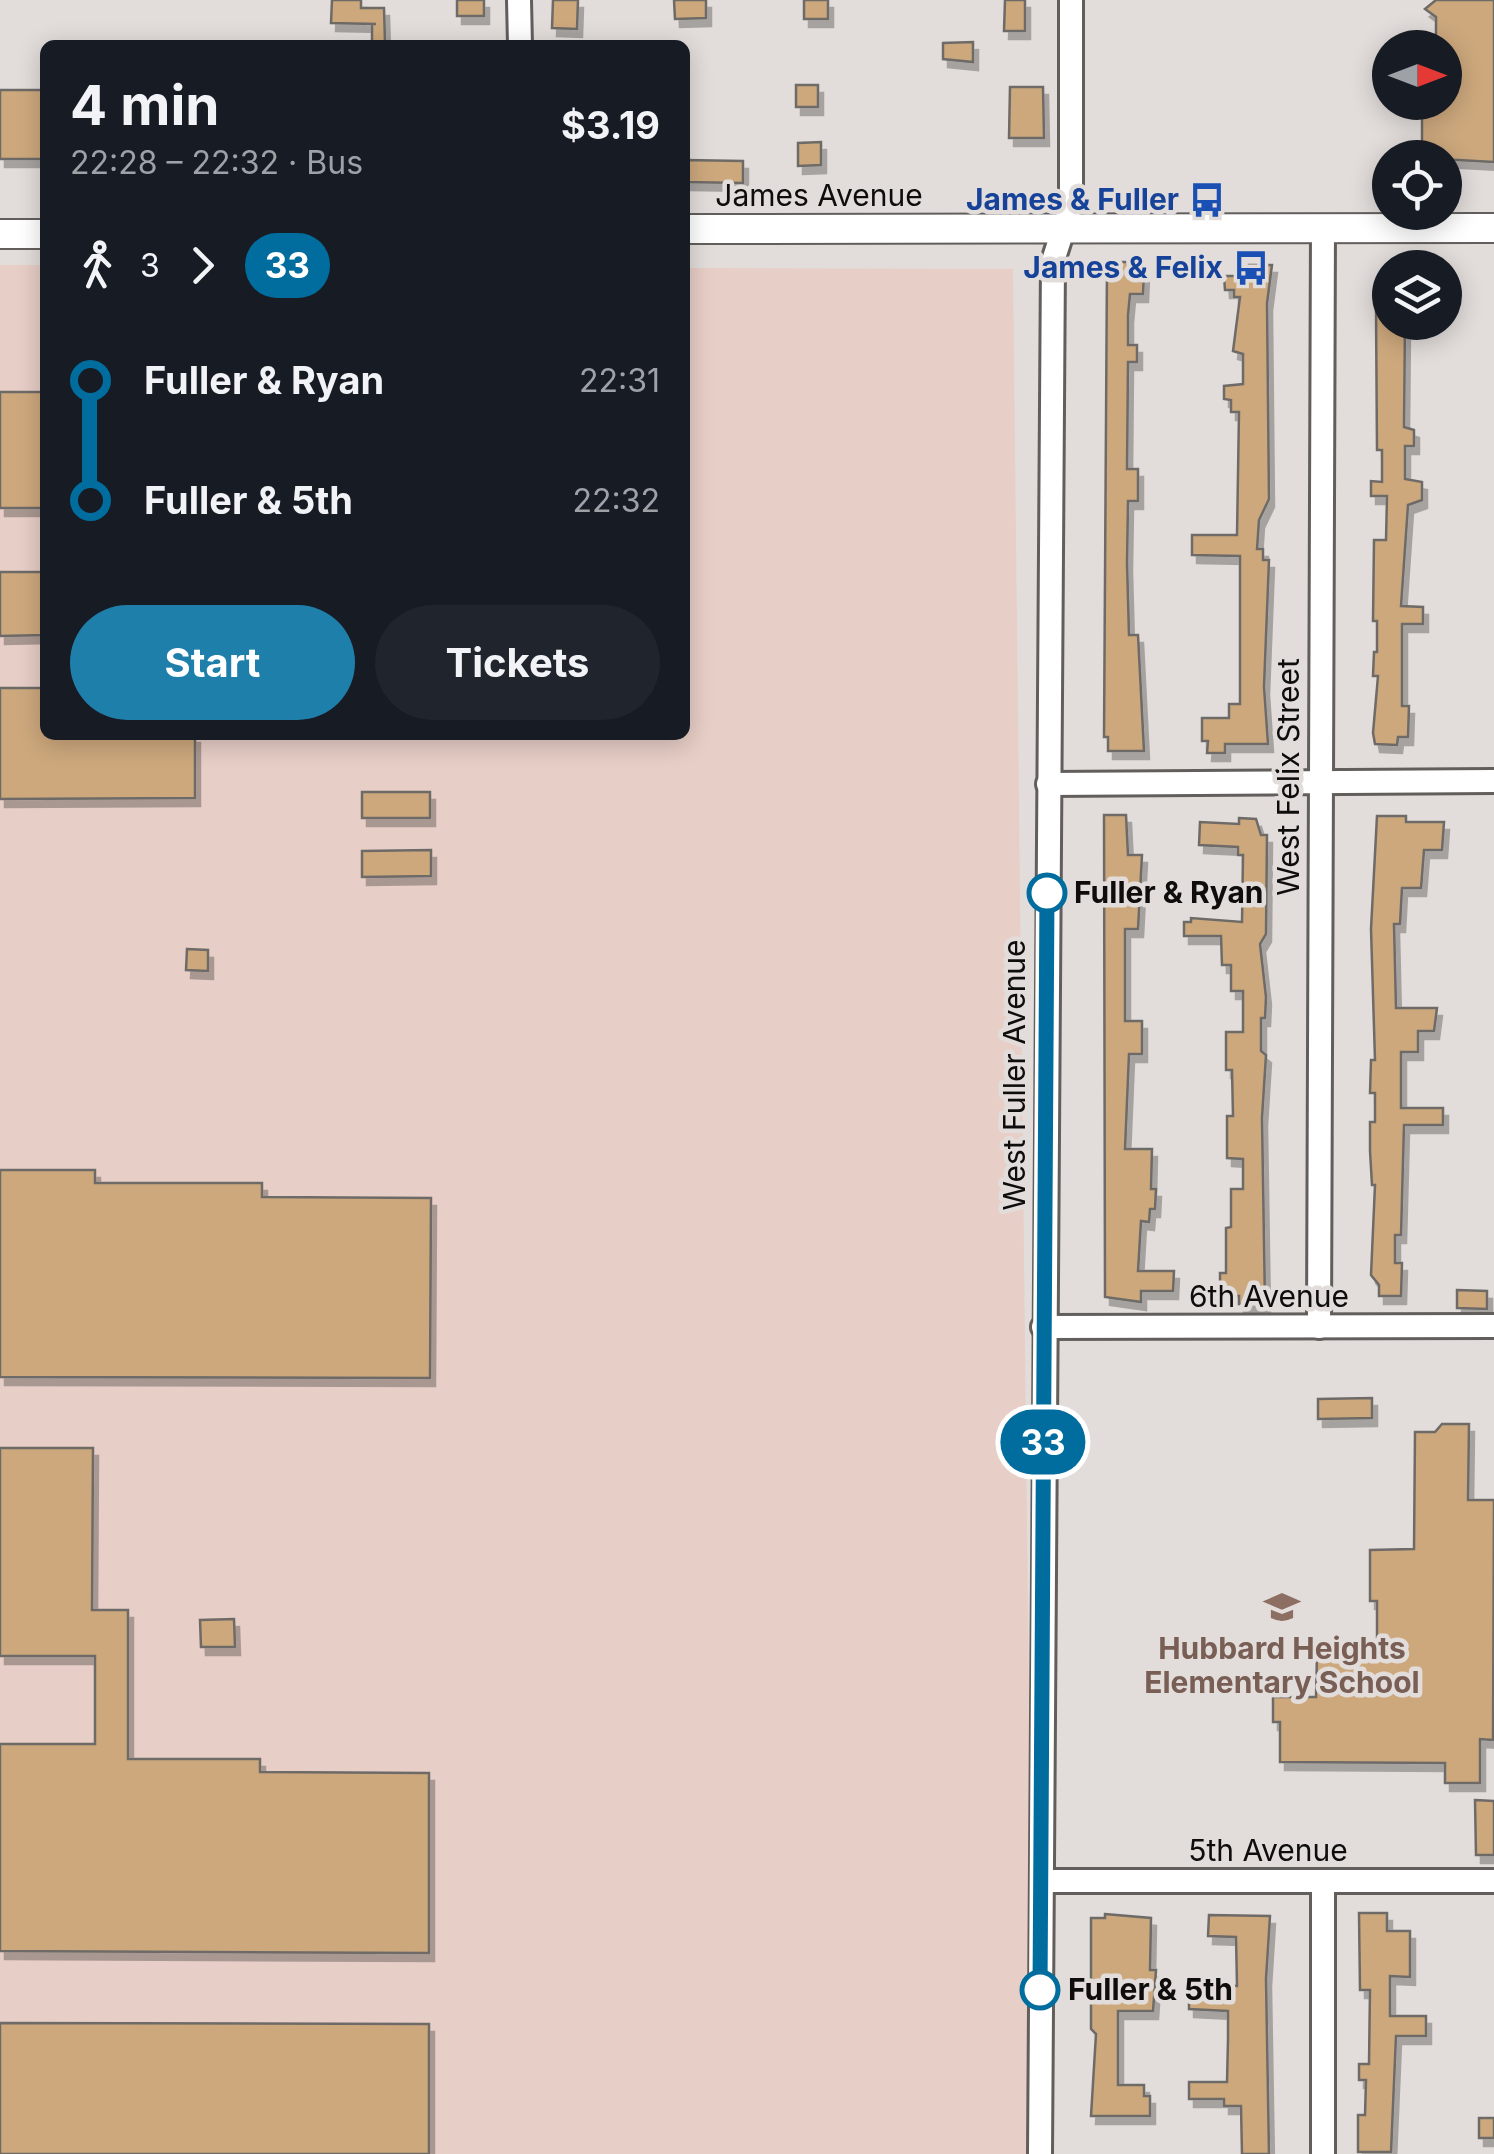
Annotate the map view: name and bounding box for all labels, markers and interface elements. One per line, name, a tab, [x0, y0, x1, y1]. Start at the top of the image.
north arrow	[1372, 30, 1462, 120]
map controls	[1372, 30, 1462, 340]
text: 4 min	[70, 72, 220, 138]
text: $3.19	[561, 102, 660, 148]
button: locate	[1372, 140, 1462, 230]
text: 22:28 – 22:32 · Bus	[70, 143, 363, 182]
street label: James Avenue	[715, 177, 923, 213]
place label: James & Fuller	[966, 181, 1179, 217]
bus stop icon: James & Fuller	[1188, 181, 1226, 219]
icon: walk	[70, 238, 125, 293]
icon: forward	[175, 238, 230, 293]
text: 33	[265, 244, 310, 286]
text: 3	[140, 246, 160, 285]
place label: James & Felix	[1023, 249, 1223, 285]
bus stop icon: James & Felix	[1232, 249, 1270, 287]
button: layers	[1372, 250, 1462, 340]
text: Fuller & Ryan	[144, 357, 384, 403]
text: 22:31	[579, 361, 660, 400]
text: Fuller & 5th	[144, 477, 353, 523]
text: 22:32	[572, 481, 660, 520]
button: Start	[70, 605, 355, 720]
button: Tickets	[375, 605, 660, 720]
street label: West Felix Street	[1270, 658, 1306, 896]
marker: Fuller & Ryan	[1028, 874, 1066, 912]
place label: Fuller & Ryan	[1074, 874, 1264, 910]
street label: West Fuller Avenue	[996, 939, 1032, 1211]
street label: 6th Avenue	[1189, 1278, 1349, 1314]
line badge: 33	[998, 1410, 1088, 1474]
text: 33	[1020, 1421, 1066, 1463]
school or university icon: Hubbard Heights Elementary School	[1263, 1588, 1301, 1626]
place label: Hubbard Heights Elementary School	[1144, 1630, 1420, 1700]
street label: 5th Avenue	[1188, 1832, 1348, 1868]
marker: Fuller & 5th	[1021, 1971, 1059, 2009]
place label: Fuller & 5th	[1068, 1971, 1233, 2007]

